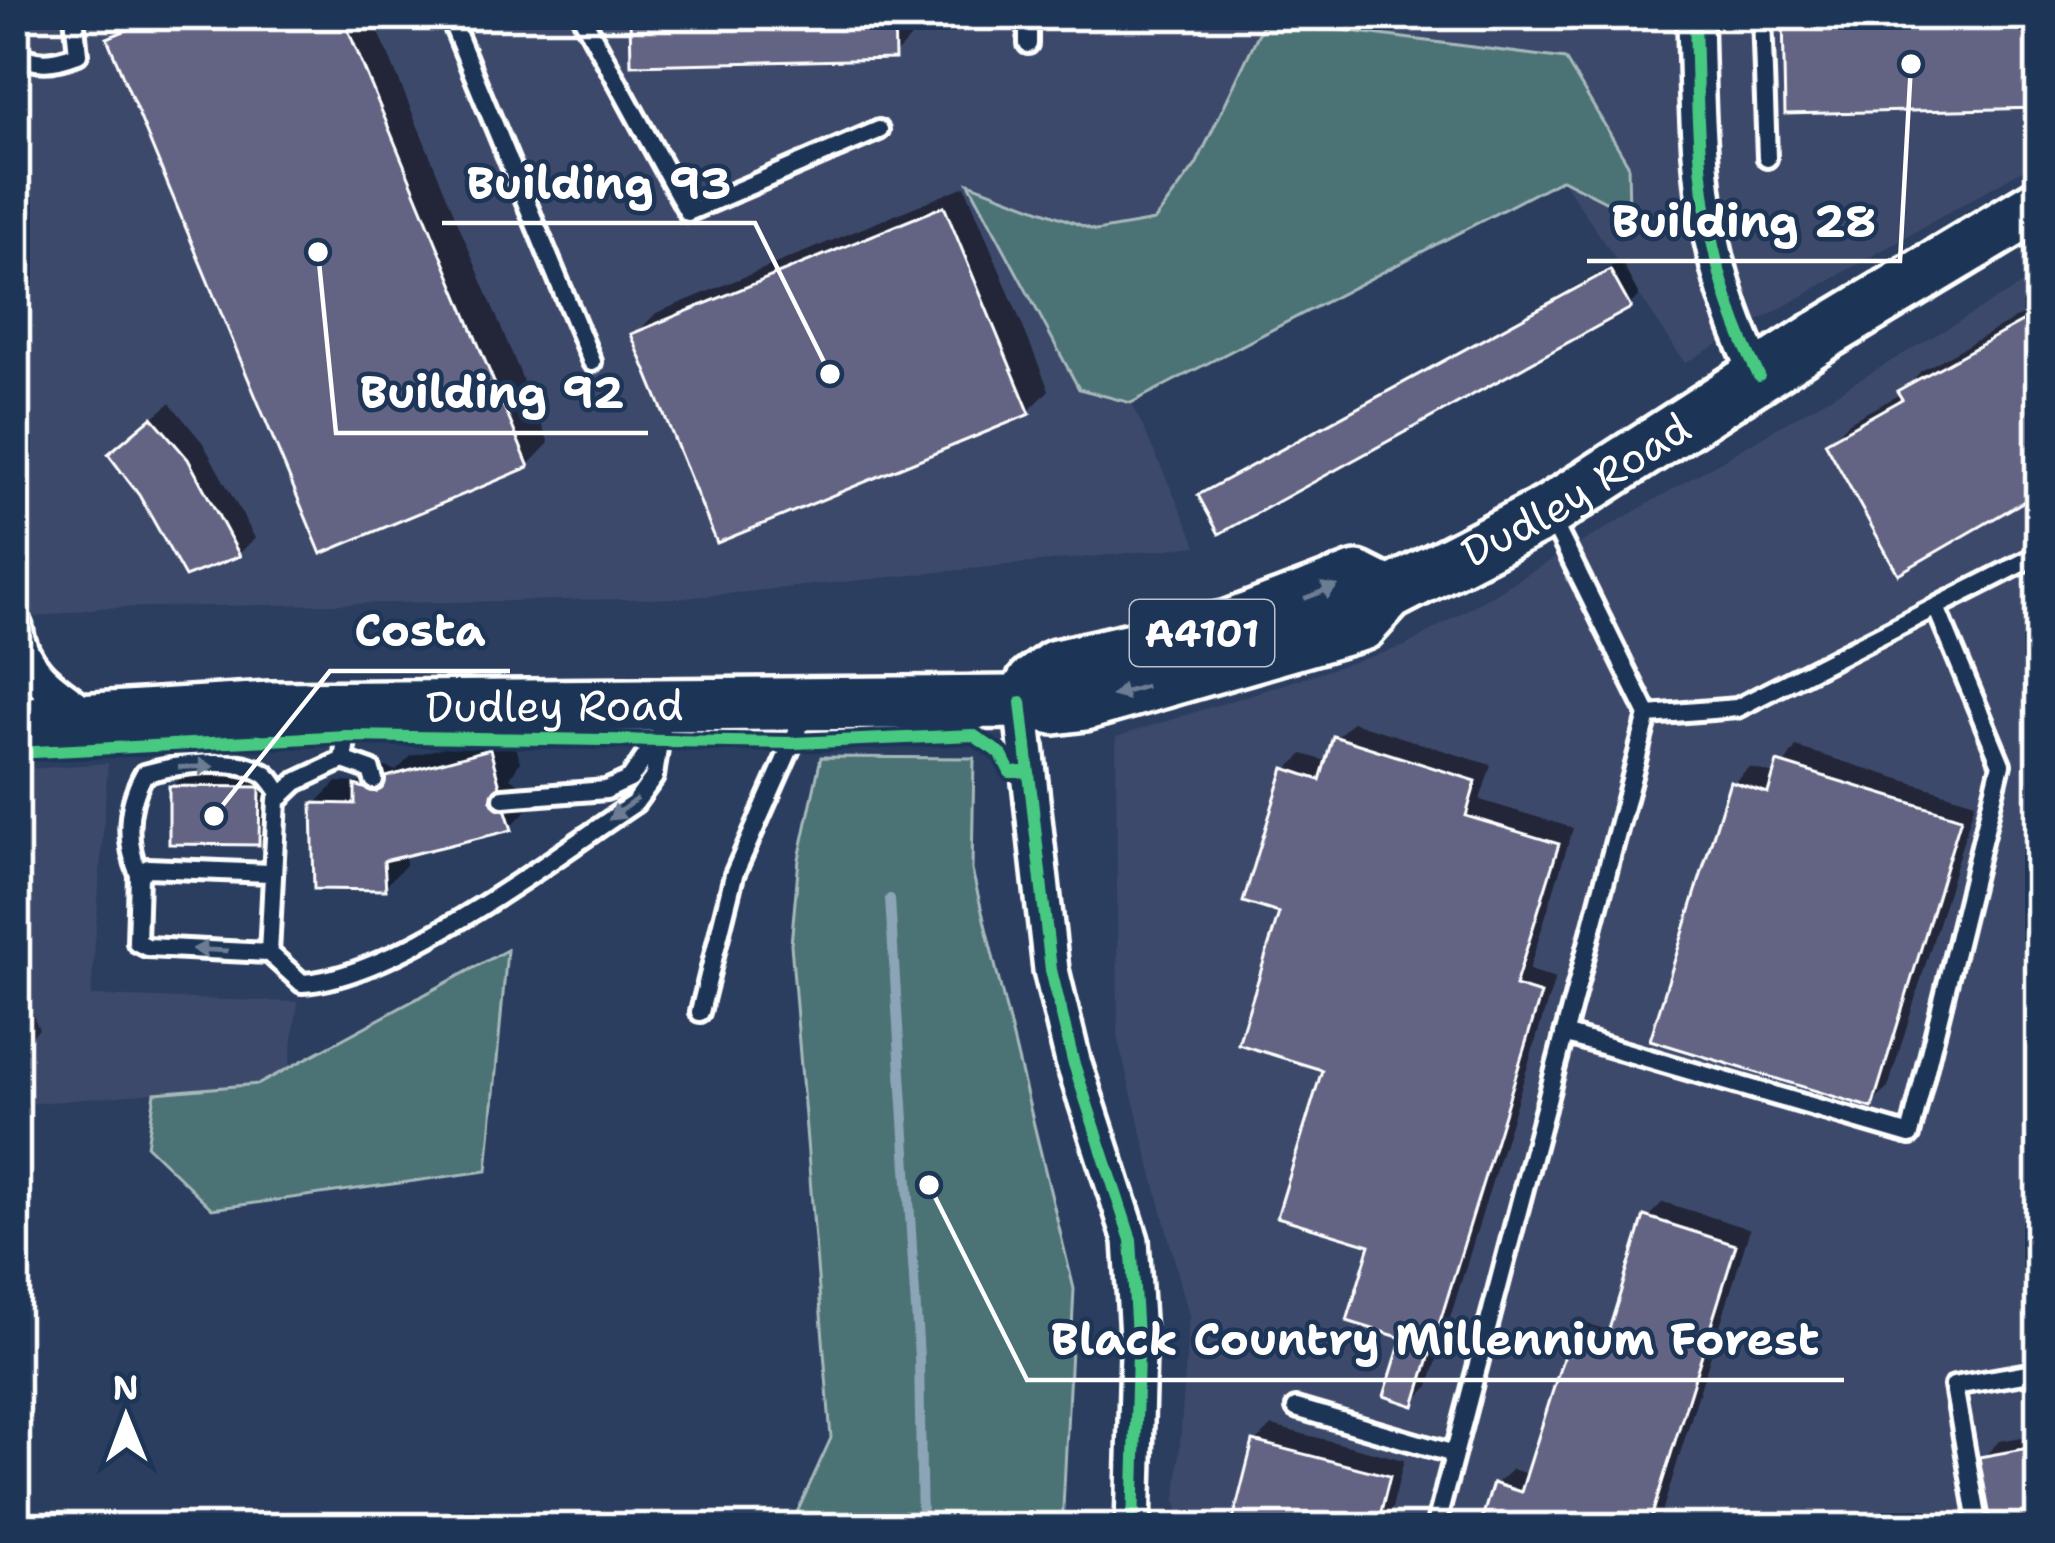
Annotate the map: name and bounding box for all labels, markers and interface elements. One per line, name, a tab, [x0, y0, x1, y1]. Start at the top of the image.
callout: Building 93	[442, 142, 755, 223]
text: Building 93	[466, 153, 732, 213]
callout: Building 28	[1587, 180, 1900, 261]
text: Building 28	[1611, 191, 1877, 251]
callout: Building 92	[336, 352, 648, 433]
text: Building 92	[360, 362, 624, 422]
street label: Dudley Road	[1452, 399, 1701, 580]
one-way arrow	[1303, 582, 1339, 600]
callout: Costa	[330, 590, 510, 671]
text: Costa	[354, 600, 486, 660]
road number: A4101	[1130, 600, 1274, 666]
street label: Dudley Road	[425, 677, 684, 735]
one-way arrow	[1110, 683, 1147, 701]
one-way arrow	[178, 757, 216, 776]
one-way arrow	[608, 797, 639, 821]
one-way arrow	[190, 940, 228, 959]
callout: Black Country Millennium Forest	[1027, 1299, 1844, 1380]
text: Black Country Millennium Forest	[1051, 1309, 1819, 1369]
north arrow	[66, 1357, 186, 1477]
text: N	[112, 1365, 139, 1410]

